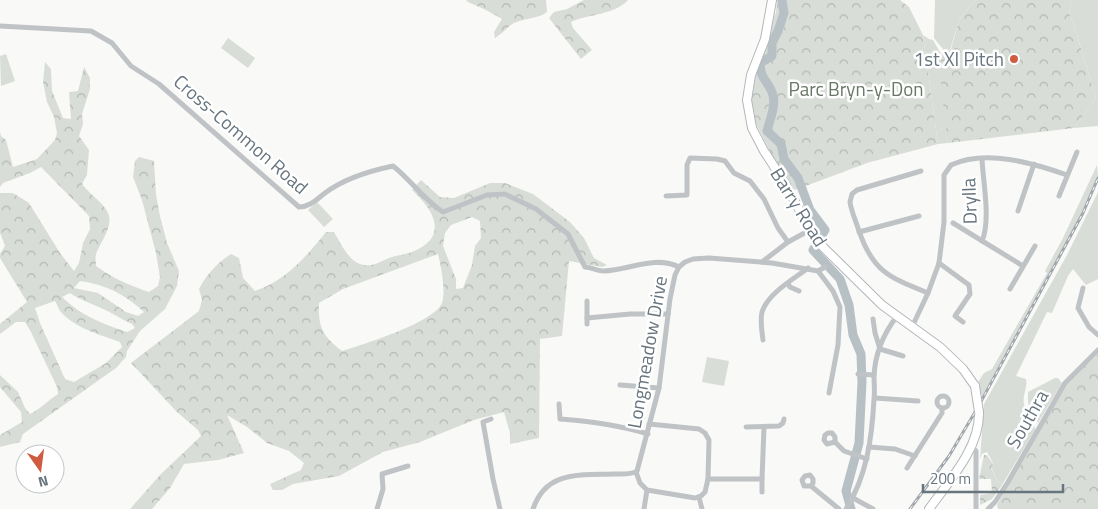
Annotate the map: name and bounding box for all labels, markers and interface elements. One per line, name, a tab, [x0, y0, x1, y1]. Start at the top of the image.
place label: 1st XI Pitch	[914, 44, 1004, 73]
marker: 1st XI Pitch	[1008, 53, 1020, 65]
street label: Cross-Common Road	[168, 67, 315, 200]
park label: Parc Bryn-y-Don	[789, 74, 923, 103]
street label: Barry Road	[764, 161, 835, 252]
street label: Drylla	[953, 177, 984, 225]
street label: Longmeadow Drive	[619, 273, 674, 430]
street label: Southra	[998, 384, 1055, 453]
north arrow	[15, 444, 65, 494]
scale bar	[923, 462, 1063, 494]
text: 200 m	[930, 467, 971, 490]
text: N	[36, 471, 51, 493]

